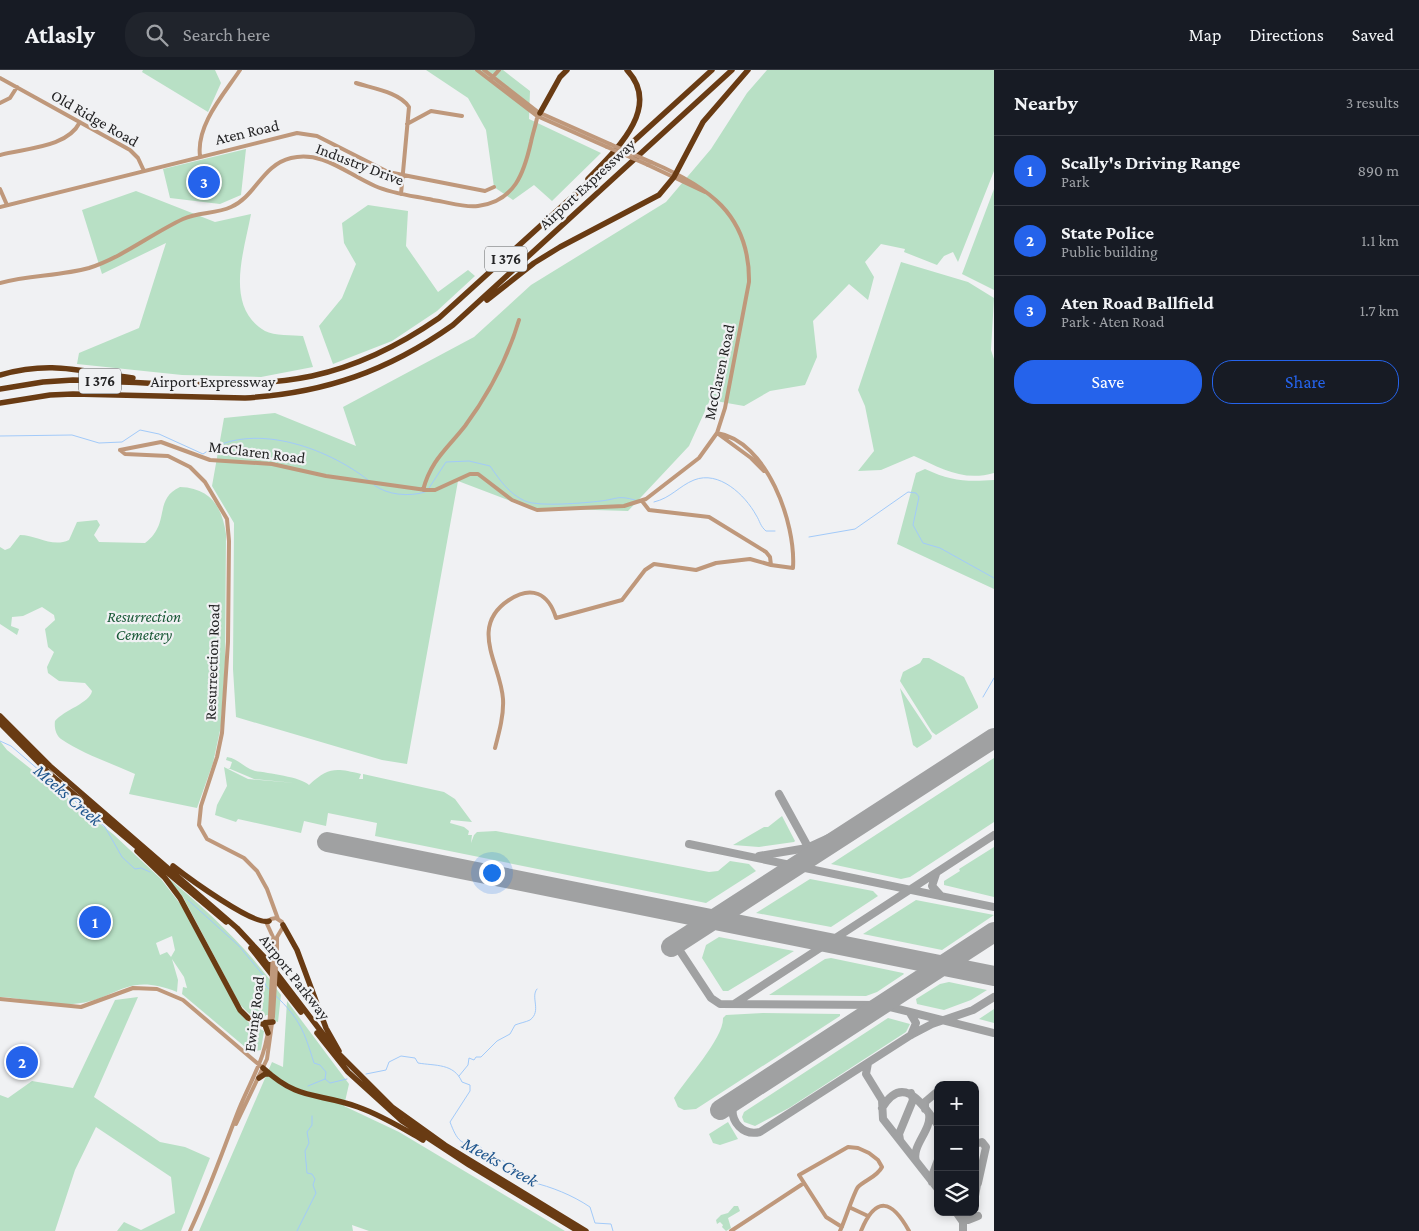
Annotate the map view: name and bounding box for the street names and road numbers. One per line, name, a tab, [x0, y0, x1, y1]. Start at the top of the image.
street label: Old Ridge Road	[48, 86, 142, 151]
street label: Aten Road	[213, 116, 281, 148]
street label: Airport Expressway	[536, 135, 640, 234]
street label: Industry Drive	[313, 139, 406, 189]
road number: I 376	[485, 246, 527, 272]
street label: McClaren Road	[701, 322, 738, 421]
road number: I 376	[79, 368, 121, 394]
street label: Airport Expressway	[151, 373, 276, 391]
street label: McClaren Road	[208, 438, 307, 466]
street label: Resurrection Road	[201, 603, 223, 721]
street label: Airport Parkway	[256, 931, 334, 1024]
street label: Ewing Road	[241, 975, 268, 1053]

